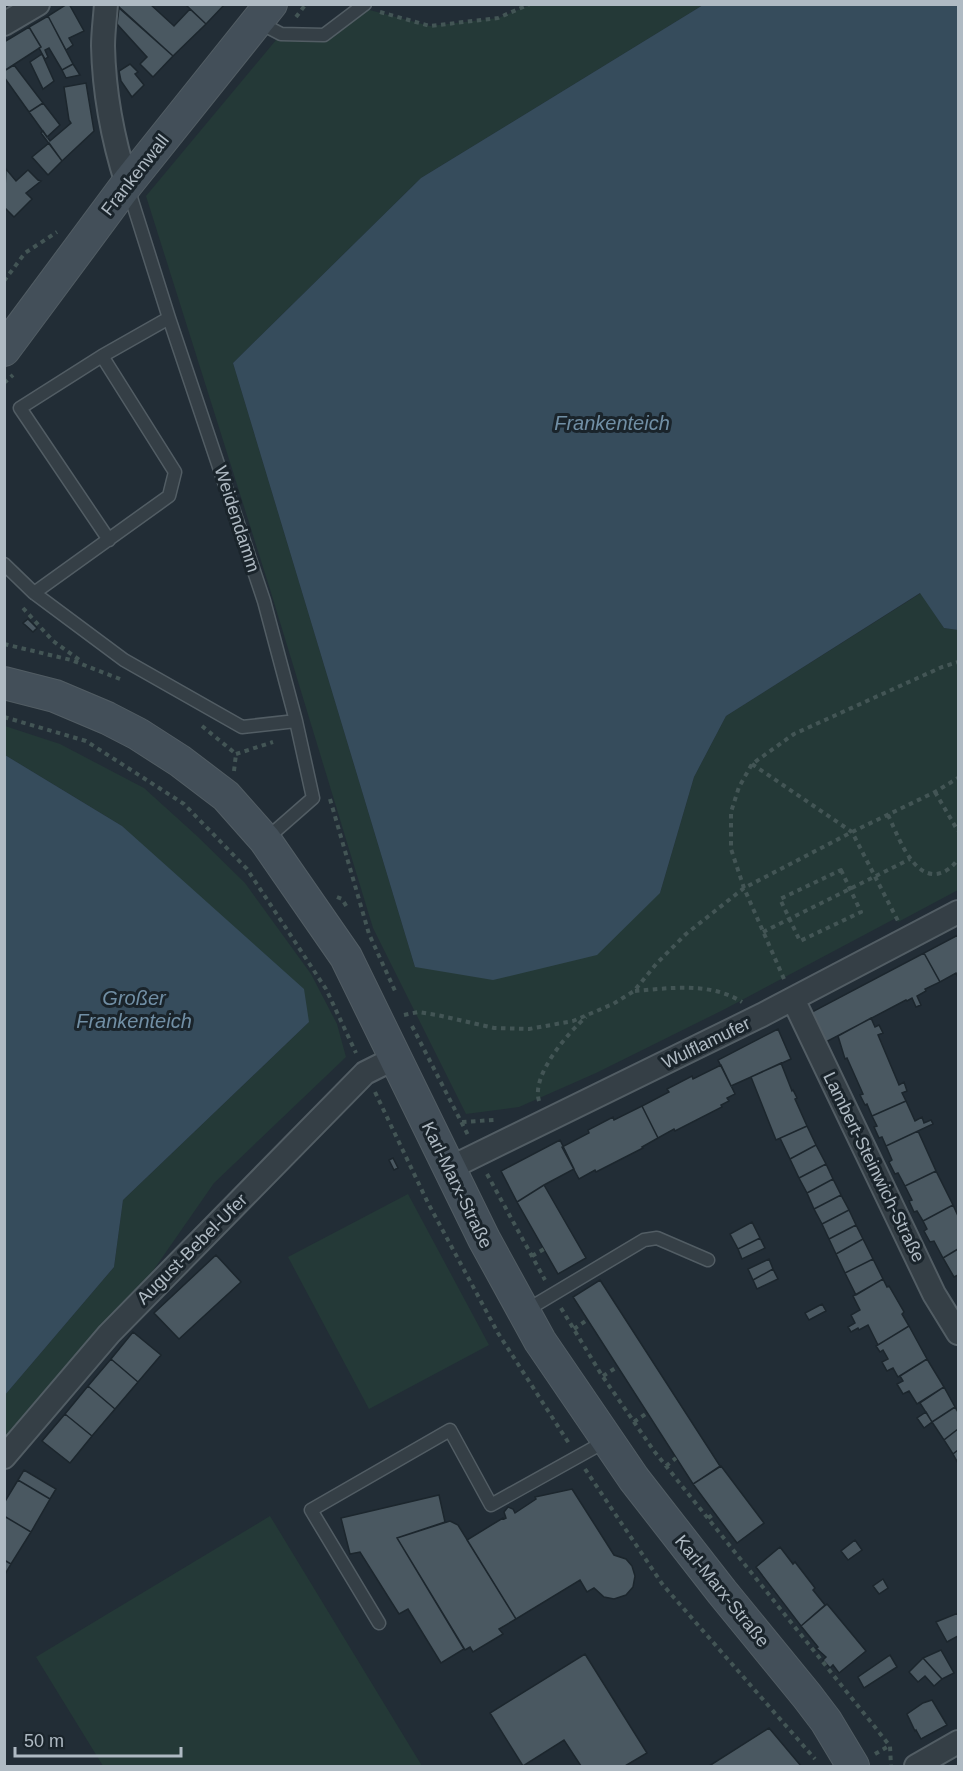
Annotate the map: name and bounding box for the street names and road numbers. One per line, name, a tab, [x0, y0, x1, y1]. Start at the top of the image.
street label: Frankenwall	[97, 131, 173, 219]
street label: Weidendamm	[210, 463, 264, 575]
street label: Wulflamufer	[659, 1013, 753, 1073]
street label: Lambert-Steinwich-Straße	[819, 1069, 929, 1265]
street label: Karl-Marx-Straße	[418, 1119, 496, 1251]
street label: August-Bebel-Ufer	[133, 1190, 251, 1308]
street label: Karl-Marx-Straße	[671, 1531, 773, 1651]

